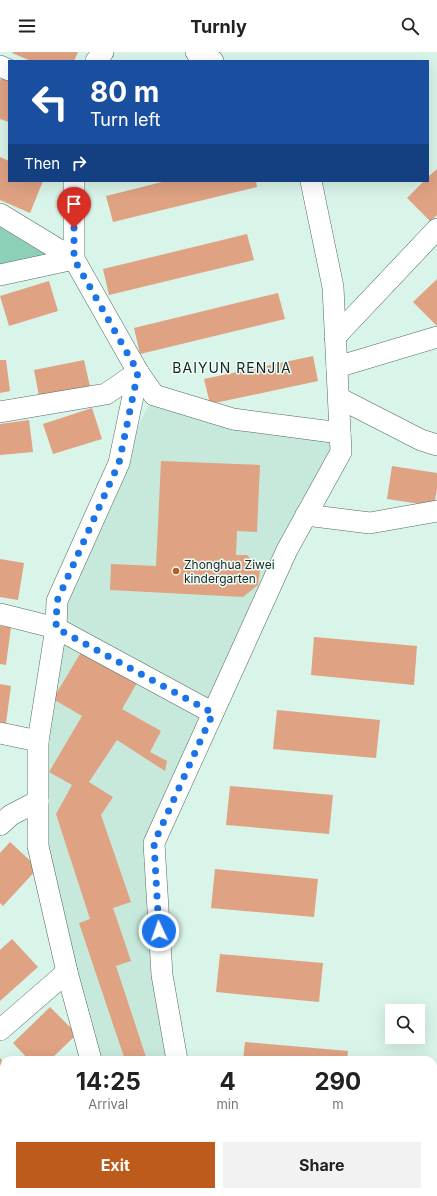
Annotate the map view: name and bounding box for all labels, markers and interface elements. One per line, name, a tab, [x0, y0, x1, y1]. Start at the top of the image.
icon: menu	[16, 15, 38, 37]
icon: search	[399, 15, 421, 37]
text: Turnly	[190, 16, 247, 37]
text: 80 m	[90, 75, 159, 109]
icon: left	[24, 76, 76, 128]
text: Turn left	[90, 109, 160, 130]
icon: right	[68, 152, 90, 174]
text: Then	[24, 154, 60, 173]
pin	[57, 187, 91, 228]
icon: arrive	[63, 193, 85, 215]
district label: BAIYUN RENJIA	[172, 359, 292, 376]
place label: Zhonghua Ziwei kindergarten	[184, 557, 275, 586]
marker: Zhonghua Ziwei kindergarten	[171, 566, 181, 576]
position arrow	[138, 910, 180, 952]
map controls	[385, 1004, 425, 1044]
button: search	[385, 1004, 425, 1044]
text: 14:25	[76, 1067, 141, 1096]
text: 4	[219, 1067, 236, 1096]
text: 290	[314, 1067, 361, 1096]
text: Arrival	[88, 1096, 128, 1112]
text: min	[216, 1096, 239, 1112]
text: m	[332, 1096, 344, 1112]
button: Exit	[16, 1142, 215, 1188]
button: Share	[223, 1142, 421, 1188]

